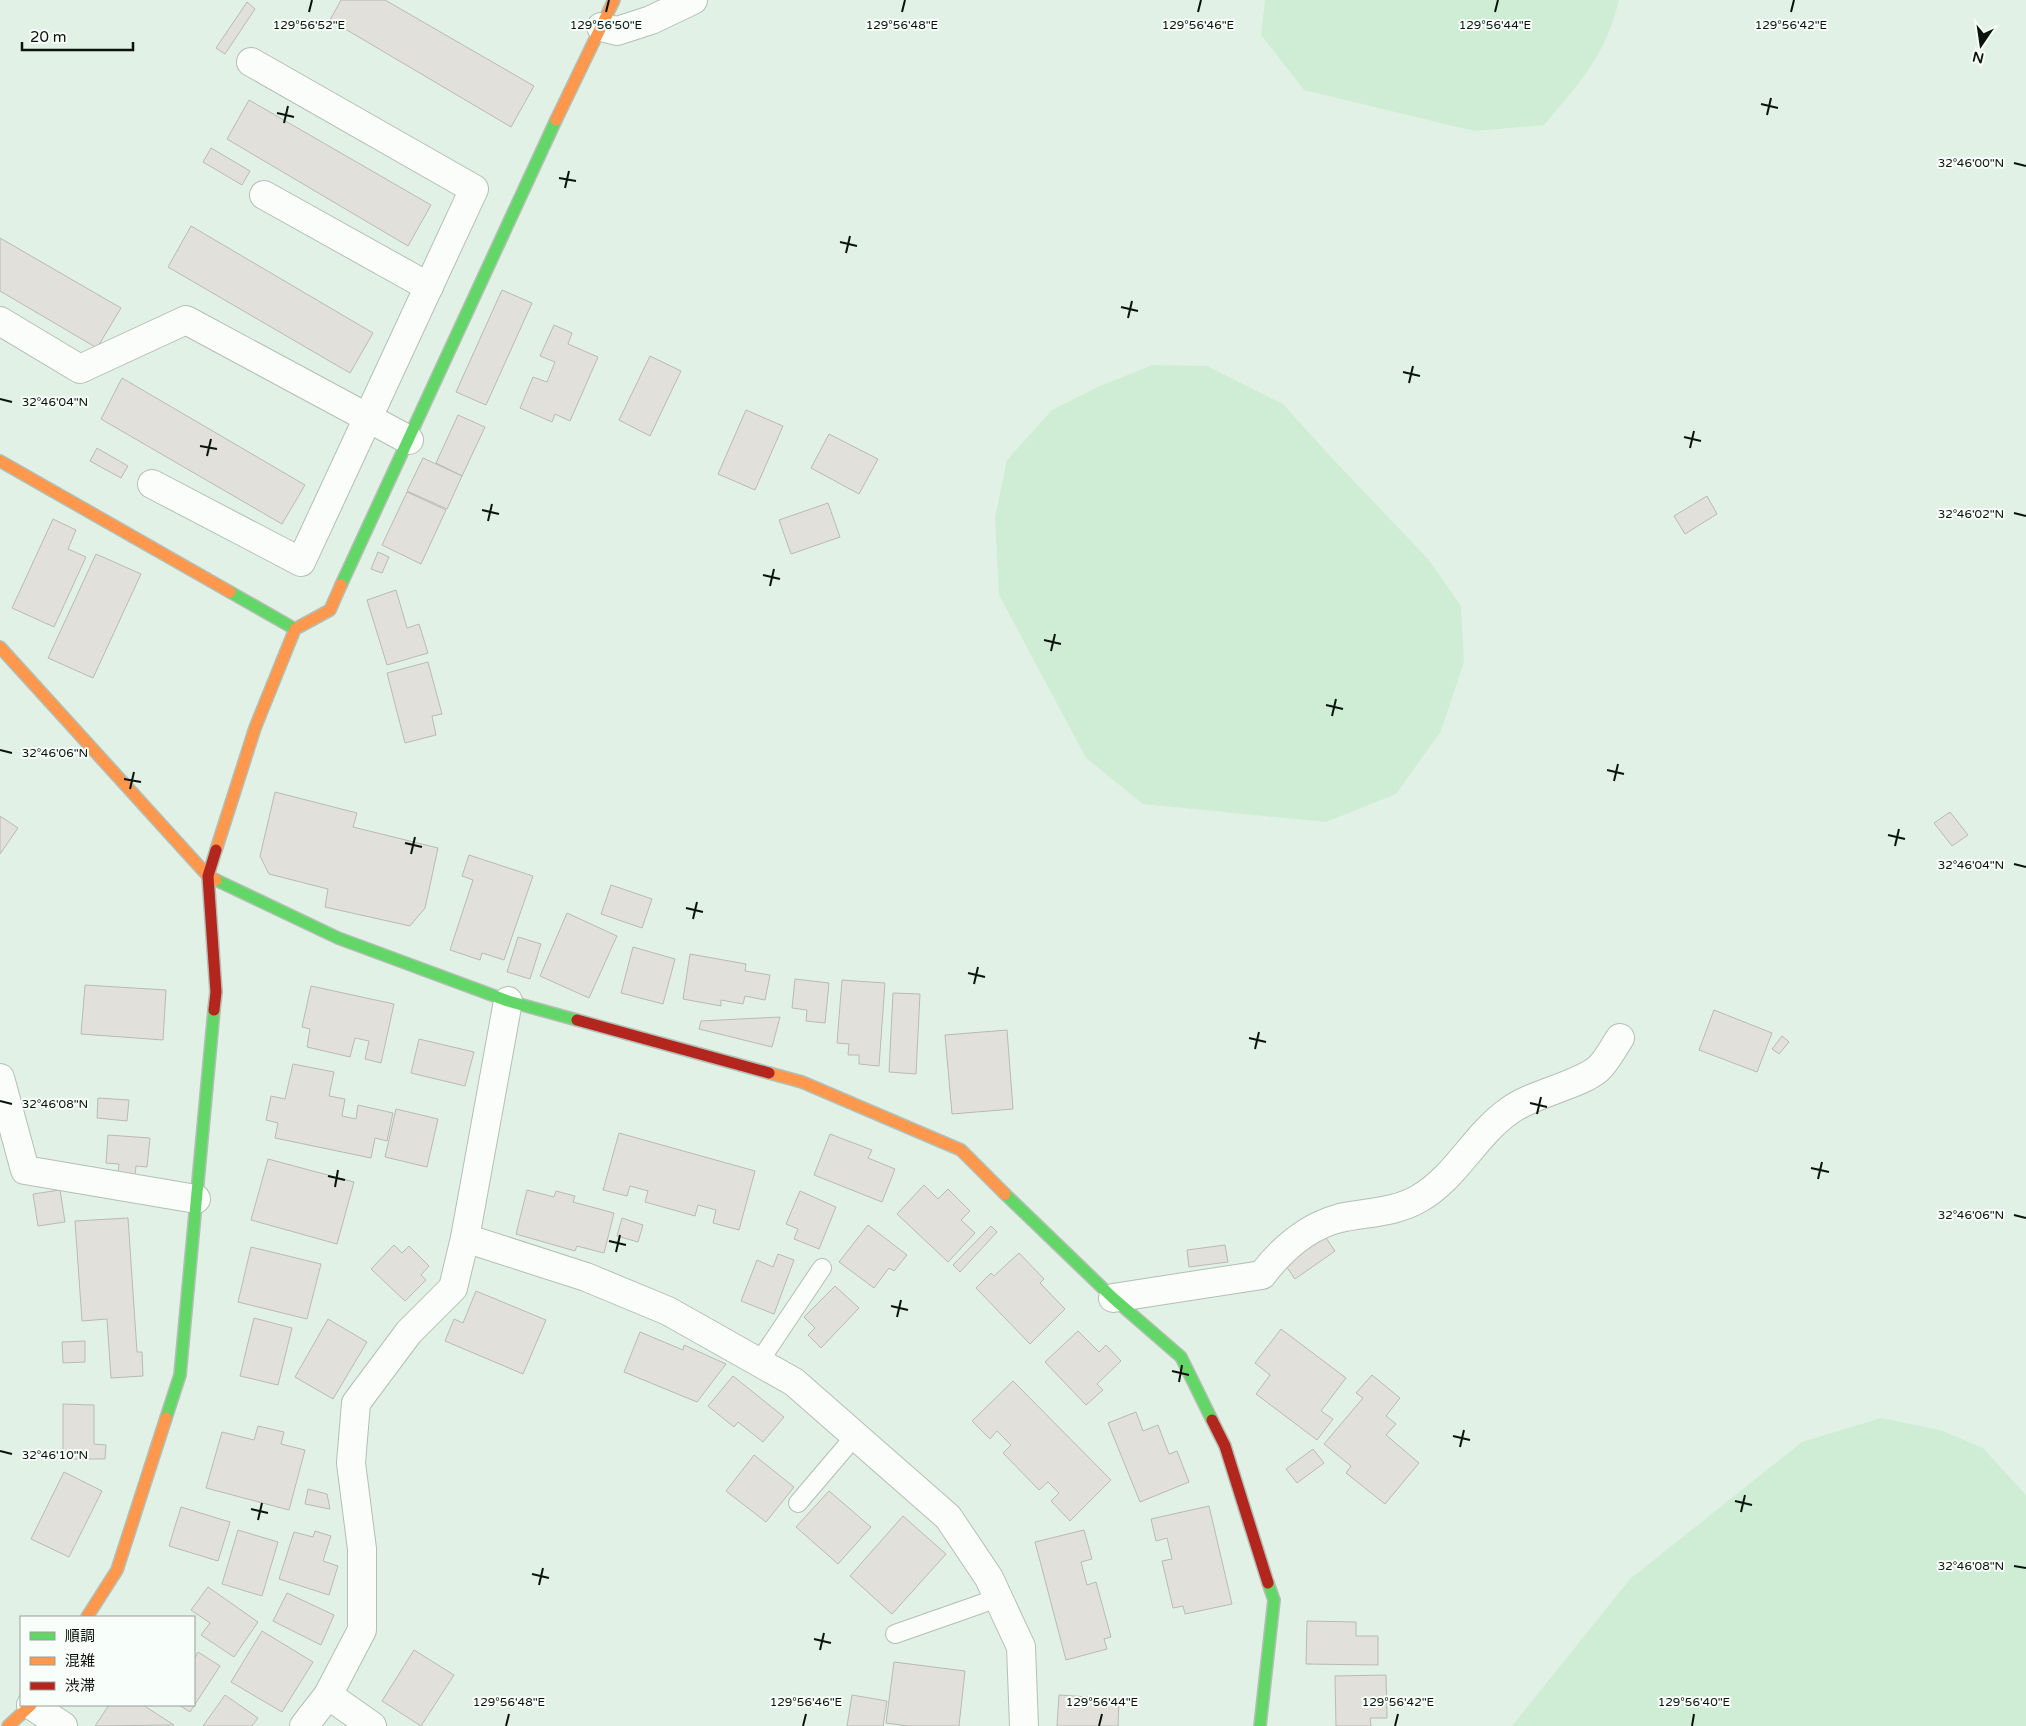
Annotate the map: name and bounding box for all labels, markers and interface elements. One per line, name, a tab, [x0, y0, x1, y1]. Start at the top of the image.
text: 129°56'52"E	[273, 18, 346, 32]
text: 129°56'50"E	[570, 18, 643, 32]
text: 129°56'48"E	[866, 18, 939, 32]
text: 129°56'46"E	[1162, 18, 1235, 32]
text: 129°56'44"E	[1459, 18, 1532, 32]
text: 129°56'42"E	[1755, 18, 1828, 32]
scale bar	[22, 20, 134, 52]
north arrow	[1956, 20, 2006, 70]
text: 20 m	[30, 28, 67, 46]
text: N	[1971, 48, 1986, 67]
text: 32°46'00"N	[1938, 156, 2004, 170]
text: 32°46'04"N	[22, 395, 88, 409]
text: 32°46'02"N	[1938, 507, 2004, 521]
text: 32°46'06"N	[22, 746, 88, 760]
text: 32°46'04"N	[1938, 858, 2004, 872]
text: 32°46'08"N	[22, 1097, 88, 1111]
text: 32°46'06"N	[1938, 1208, 2004, 1222]
text: 32°46'10"N	[22, 1448, 88, 1462]
text: 32°46'08"N	[1938, 1559, 2004, 1573]
legend	[20, 1616, 195, 1706]
text: 順調	[65, 1627, 95, 1645]
text: 混雑	[65, 1652, 95, 1670]
text: 渋滞	[65, 1677, 95, 1695]
text: 129°56'48"E	[473, 1695, 546, 1709]
text: 129°56'46"E	[770, 1695, 843, 1709]
text: 129°56'44"E	[1066, 1695, 1139, 1709]
text: 129°56'42"E	[1362, 1695, 1435, 1709]
text: 129°56'40"E	[1658, 1695, 1731, 1709]

